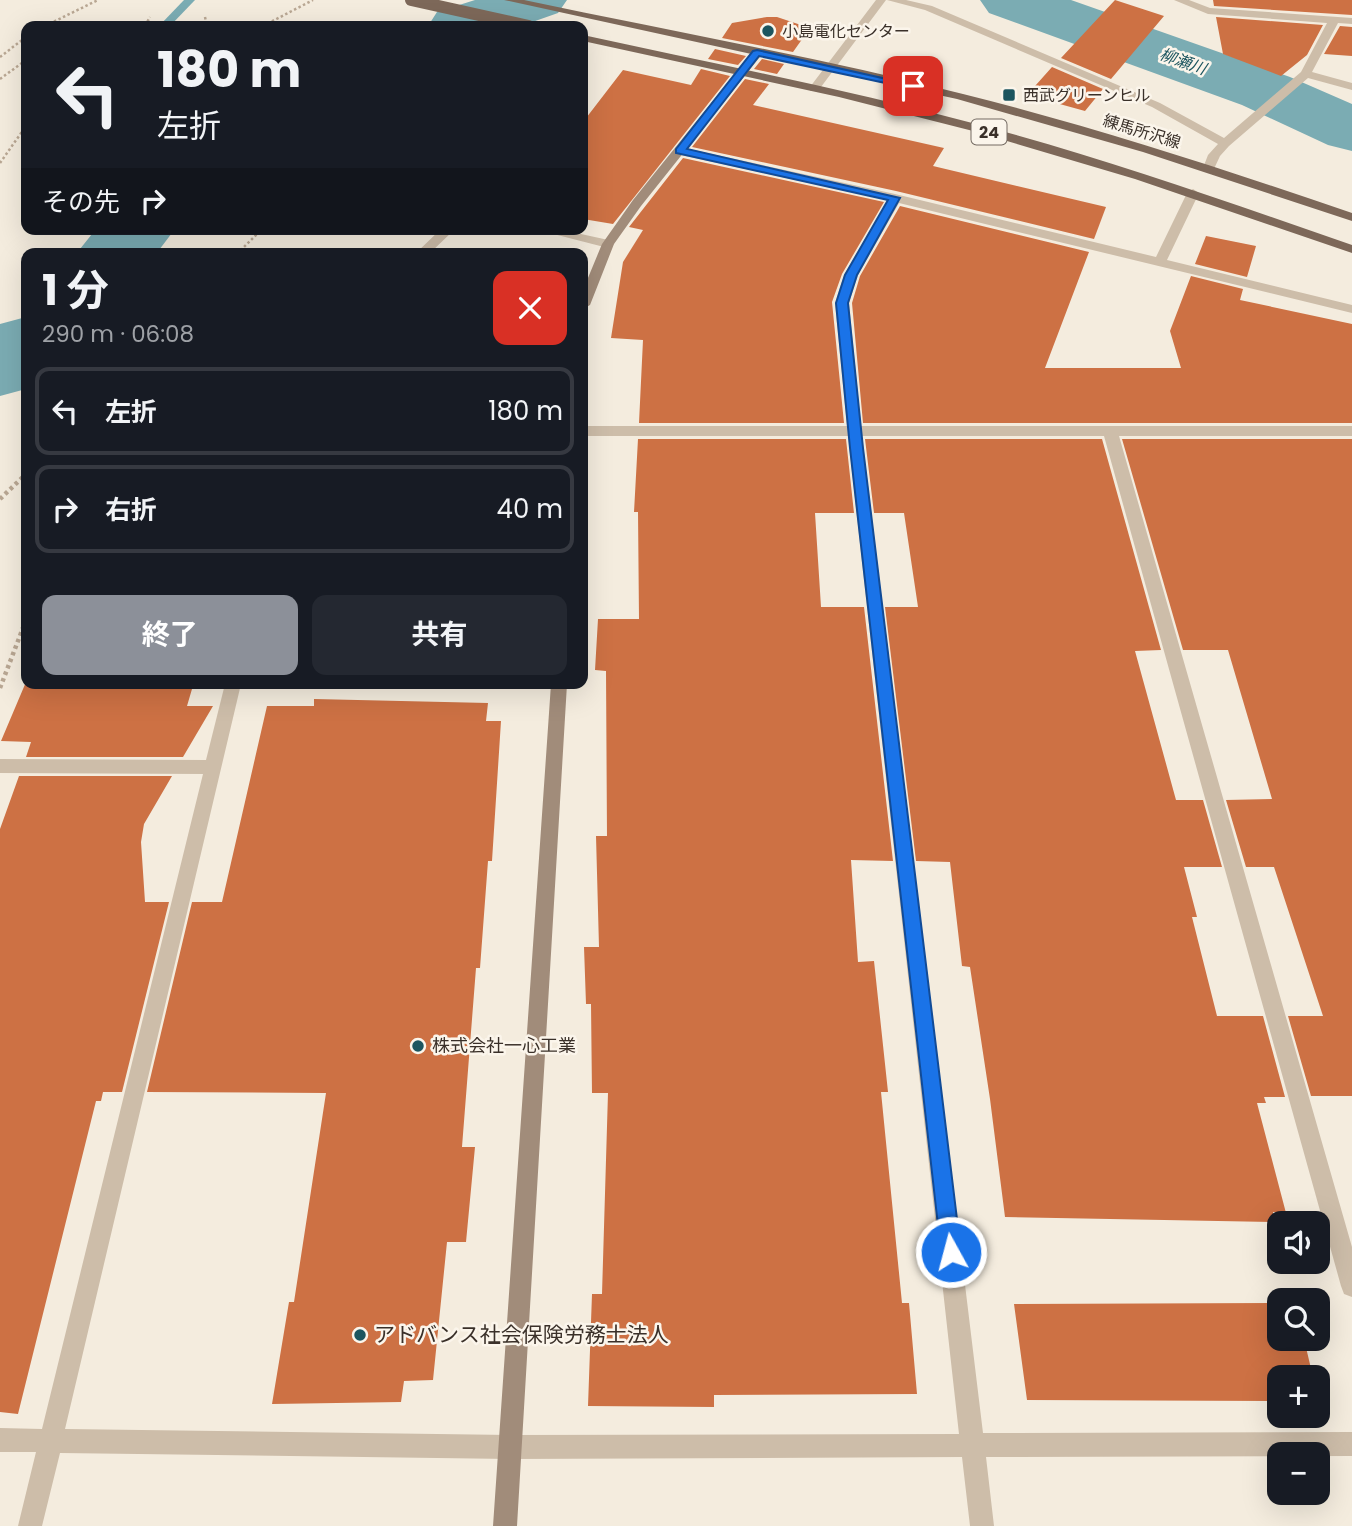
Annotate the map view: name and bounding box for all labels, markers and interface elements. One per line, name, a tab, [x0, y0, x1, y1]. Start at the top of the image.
place label: 小島電化センター	[782, 20, 910, 43]
marker: 小島電化センター	[760, 23, 776, 39]
text: 180 m	[157, 36, 301, 104]
water label: 柳瀬川	[1156, 42, 1211, 81]
icon: left	[42, 49, 133, 140]
pin	[883, 56, 943, 116]
icon: arrive	[894, 67, 932, 105]
place label: 西武グリーンヒル	[1023, 84, 1150, 107]
marker: 西武グリーンヒル	[1001, 87, 1017, 103]
text: 左折	[157, 103, 221, 148]
street label: 練馬所沢線	[1100, 109, 1183, 154]
road number: 24	[972, 120, 1006, 144]
icon: right	[134, 182, 172, 220]
text: その先	[42, 184, 120, 220]
text: 1 分	[42, 261, 109, 320]
button: close	[493, 271, 567, 345]
text: 290 m · 06:08	[42, 318, 194, 350]
icon: left	[46, 392, 84, 430]
text: 180 m	[488, 393, 563, 429]
text: 左折	[105, 394, 157, 430]
icon: right	[46, 490, 84, 528]
text: 40 m	[497, 491, 563, 527]
text: 右折	[105, 492, 157, 528]
button: 終了	[42, 595, 298, 675]
button: 共有	[312, 595, 567, 675]
place label: 株式会社一心工業	[432, 1033, 576, 1058]
marker: 株式会社一心工業	[410, 1038, 426, 1054]
map controls	[1267, 1211, 1330, 1505]
button: sound	[1267, 1211, 1330, 1274]
position arrow	[914, 1215, 988, 1289]
button: search	[1267, 1288, 1330, 1351]
place label: アドバンス社会保険労務士法人	[374, 1320, 669, 1349]
marker: アドバンス社会保険労務士法人	[352, 1327, 368, 1343]
button: +	[1267, 1365, 1330, 1428]
button: −	[1267, 1442, 1330, 1505]

